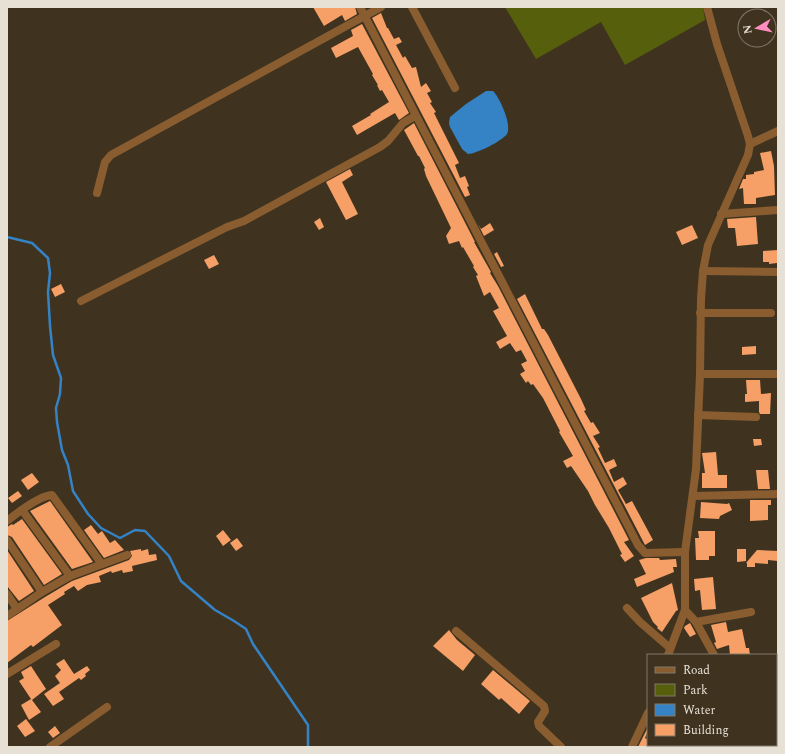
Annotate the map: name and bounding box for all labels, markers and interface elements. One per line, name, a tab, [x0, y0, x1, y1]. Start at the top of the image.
north arrow	[737, 8, 777, 48]
text: N	[739, 24, 757, 35]
legend	[647, 654, 777, 746]
text: Road	[683, 661, 710, 680]
text: Park	[683, 681, 708, 700]
text: Water	[683, 701, 715, 720]
text: Building	[683, 721, 729, 740]

